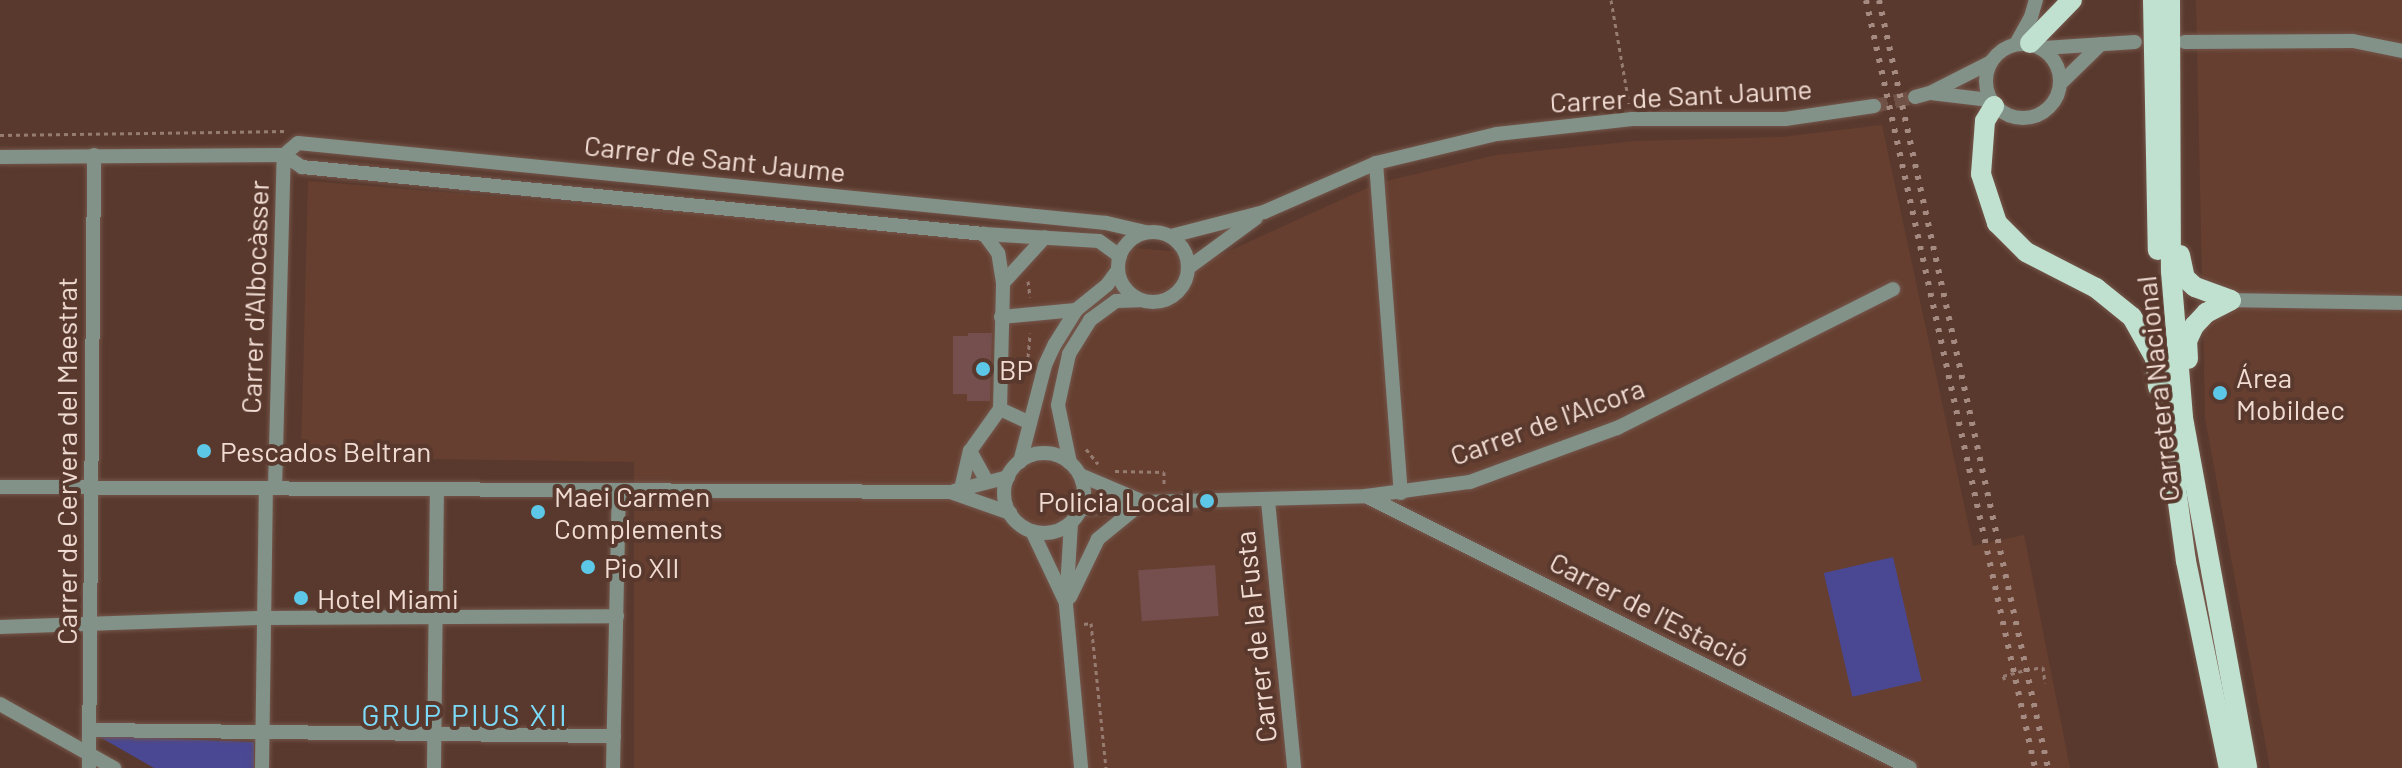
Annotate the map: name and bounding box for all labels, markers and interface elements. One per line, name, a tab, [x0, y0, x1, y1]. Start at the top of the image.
street label: Carrer de Sant Jaume	[1549, 71, 1813, 119]
street label: Carrer de Sant Jaume	[583, 128, 847, 188]
street label: Carrer d'Albocàsser	[233, 180, 275, 414]
street label: Carretera Nacional	[2128, 274, 2186, 504]
street label: Carrer de Cervera del Maestrat	[49, 277, 83, 645]
place label: BP	[999, 352, 1033, 386]
marker: BP	[974, 360, 992, 378]
place label: Área Mobildec	[2236, 360, 2345, 426]
street label: Carrer de l'Alcora	[1445, 370, 1649, 472]
marker: Área Mobildec	[2211, 384, 2229, 402]
place label: Pescados Beltran	[220, 434, 431, 468]
marker: Pescados Beltran	[195, 442, 213, 460]
place label: Maei Carmen Complements	[554, 479, 723, 545]
place label: Policia Local	[1038, 484, 1191, 518]
marker: Policia Local	[1198, 492, 1216, 510]
marker: Maei Carmen Complements	[529, 503, 547, 521]
street label: Carrer de la Fusta	[1227, 529, 1283, 745]
street label: Carrer de l'Estació	[1545, 544, 1755, 674]
place label: Pio XII	[604, 550, 680, 584]
marker: Pio XII	[579, 558, 597, 576]
place label: Hotel Miami	[317, 581, 459, 615]
marker: Hotel Miami	[292, 589, 310, 607]
district label: GRUP PIUS XII	[361, 696, 569, 732]

